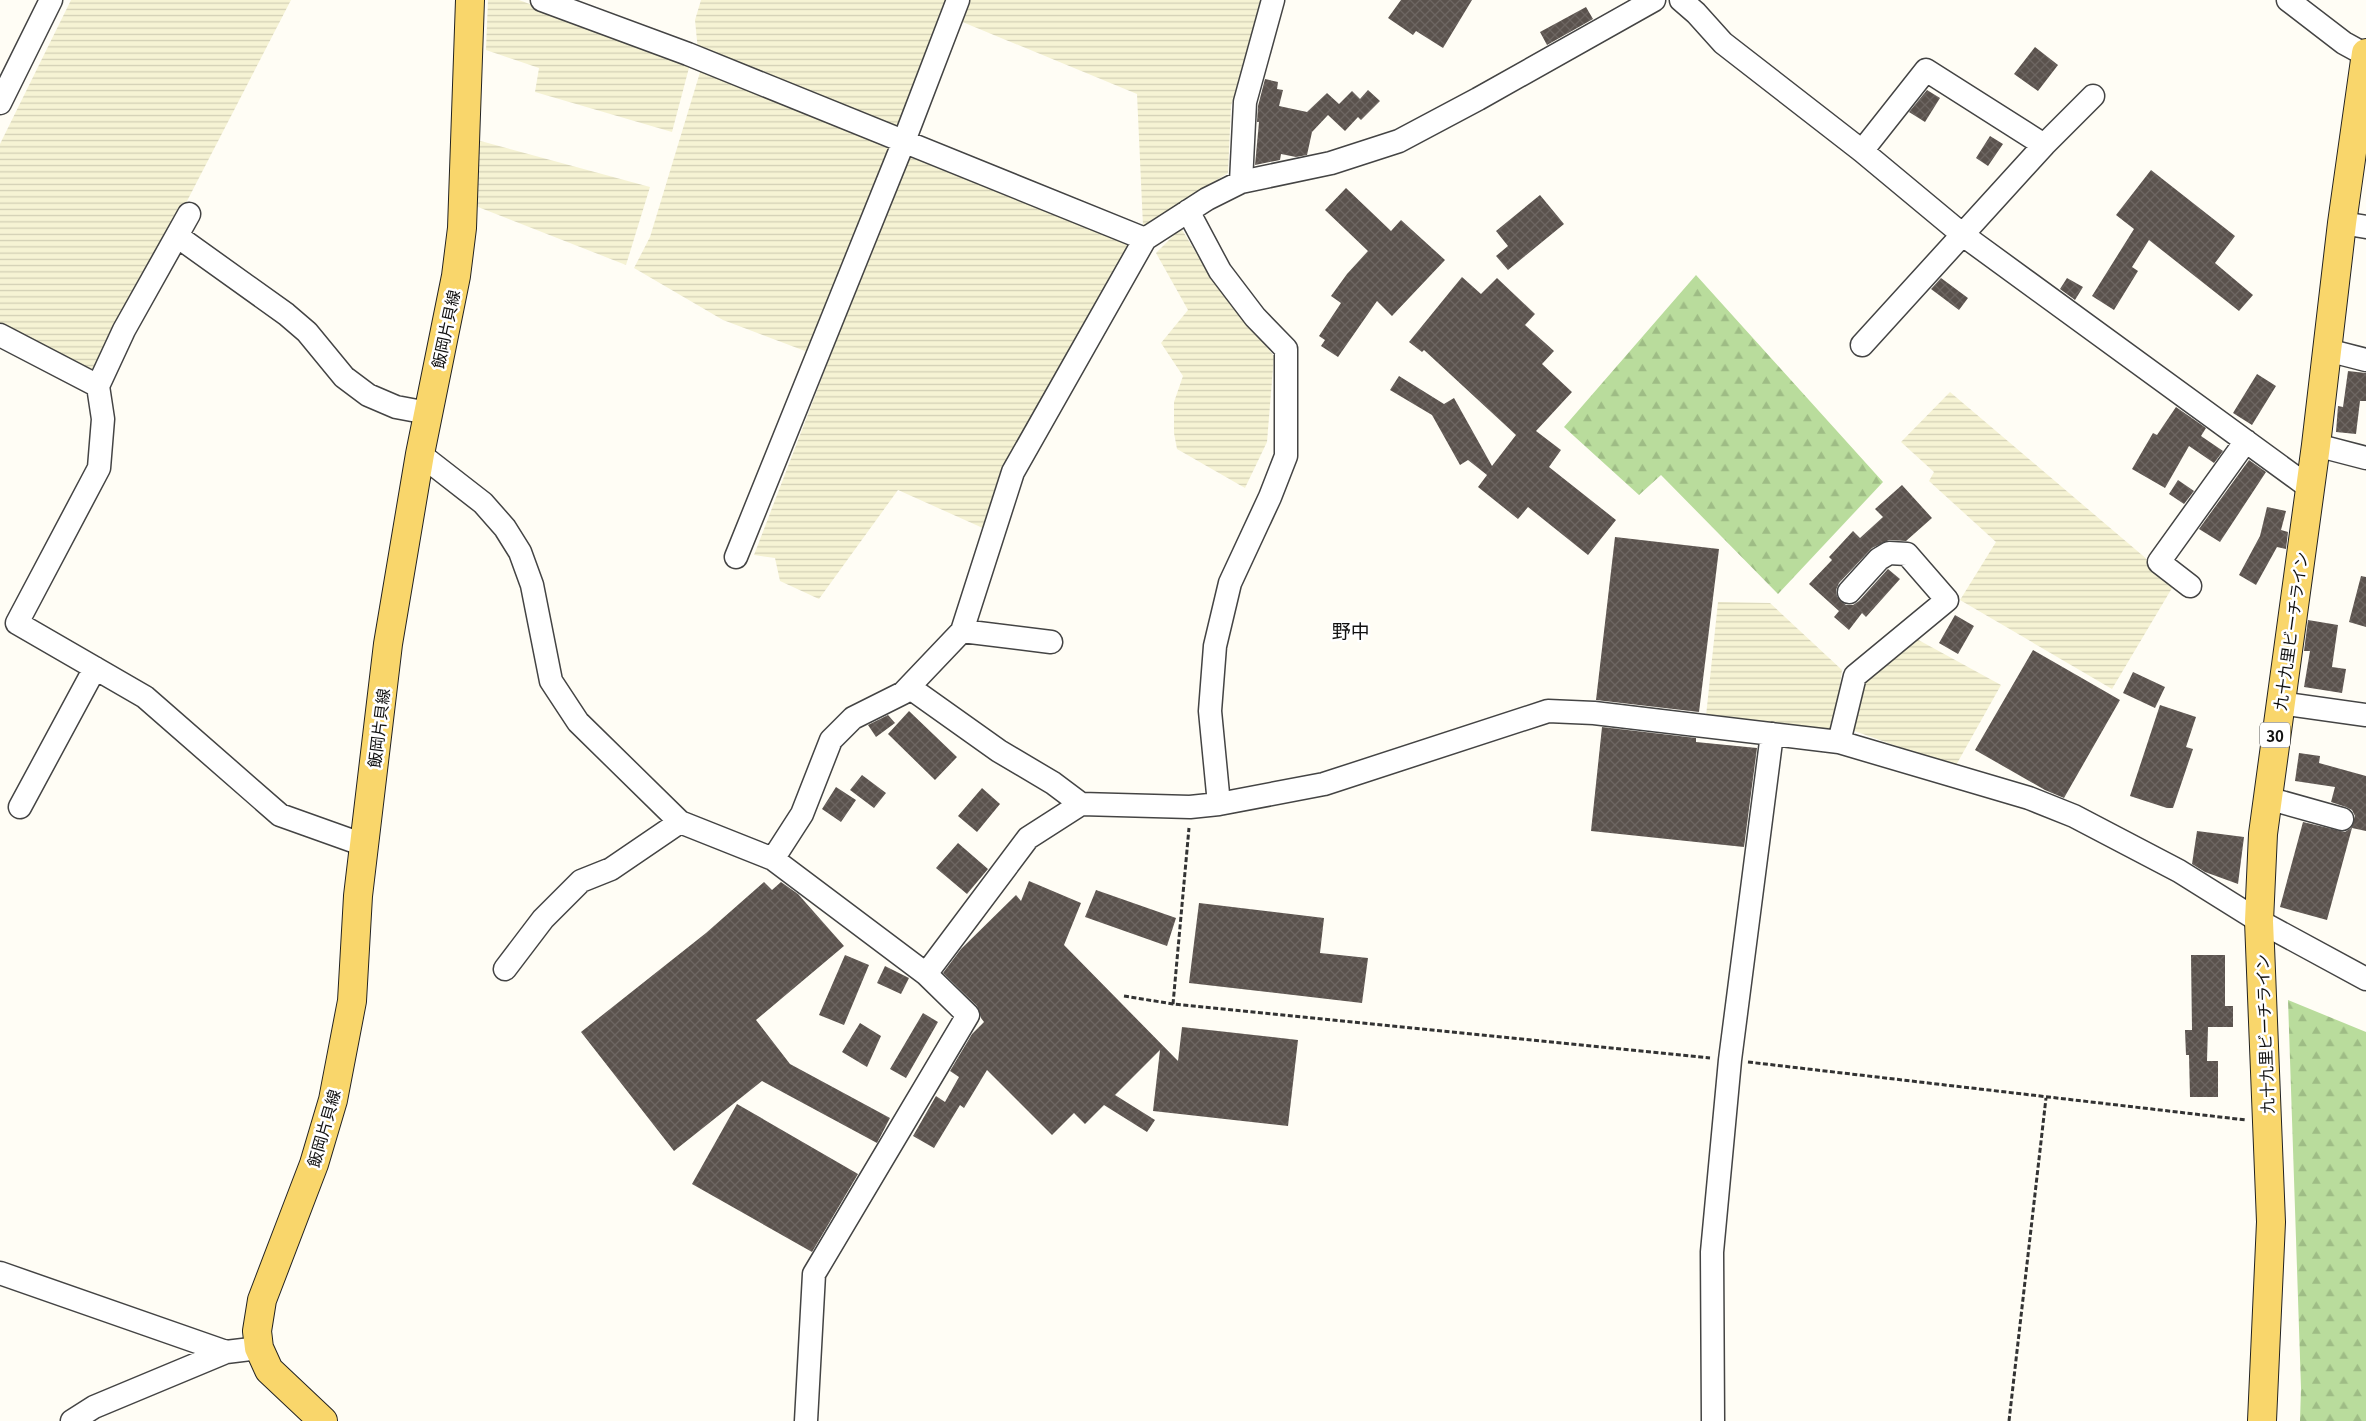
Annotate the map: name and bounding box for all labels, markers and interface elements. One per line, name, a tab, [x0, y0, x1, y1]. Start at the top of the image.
street label: 飯岡片貝線	[425, 287, 465, 371]
street label: 九十九里ビーチライン	[2267, 550, 2313, 712]
district label: 野中	[1332, 616, 1370, 643]
street label: 飯岡片貝線	[361, 687, 395, 769]
road number: 30	[2260, 722, 2290, 748]
street label: 九十九里ビーチライン	[2249, 954, 2279, 1114]
street label: 飯岡片貝線	[300, 1086, 346, 1170]

